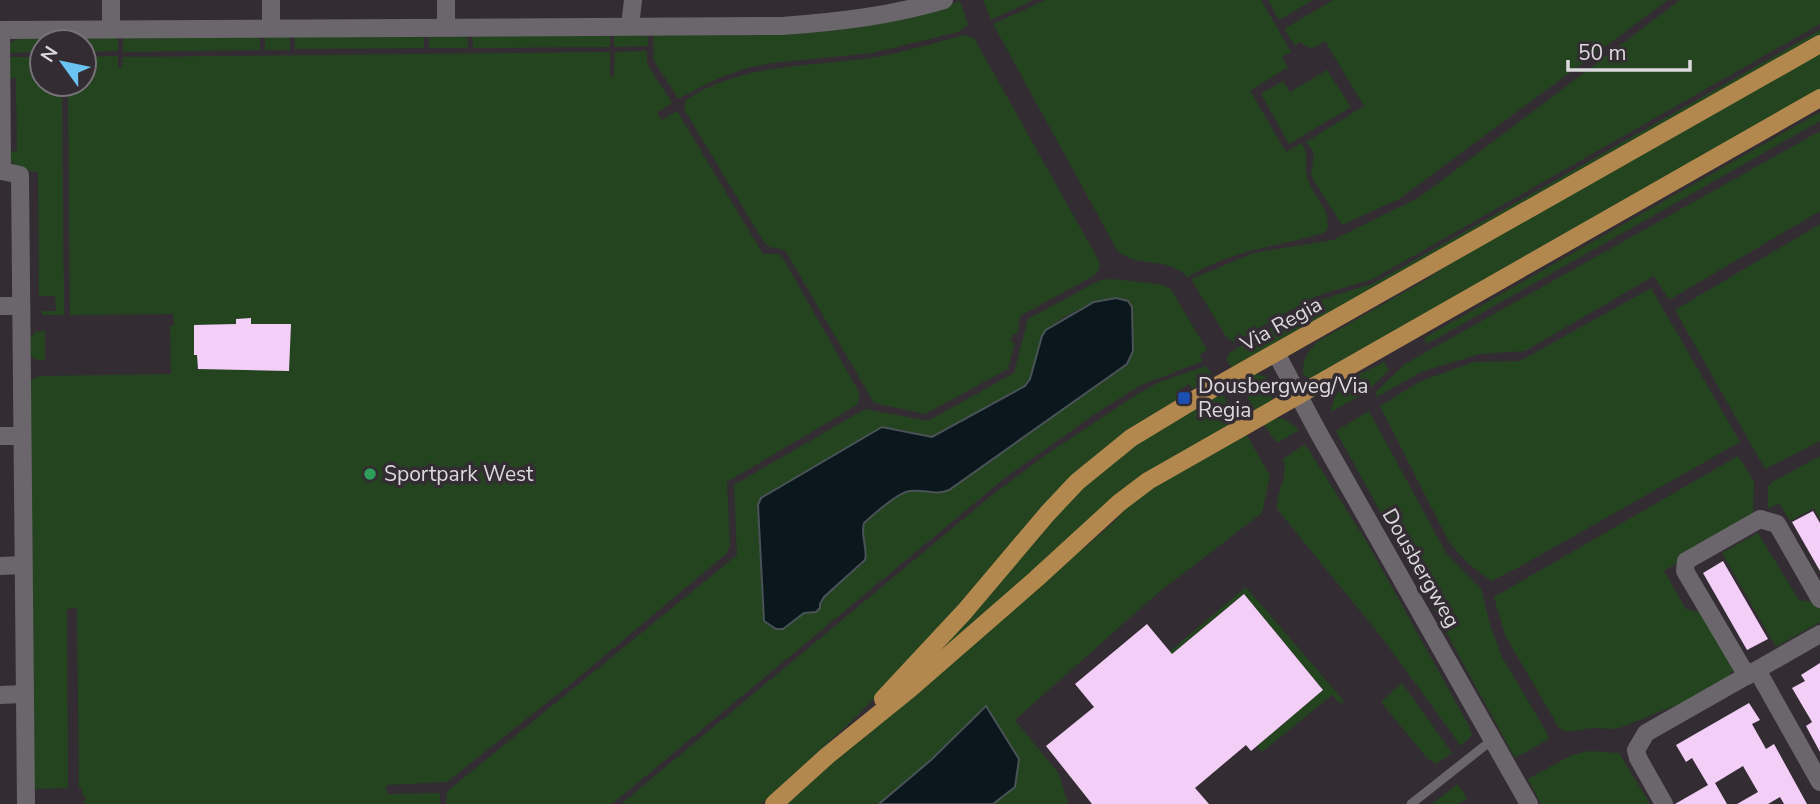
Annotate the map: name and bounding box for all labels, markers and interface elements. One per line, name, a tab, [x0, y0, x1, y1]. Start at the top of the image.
north arrow	[28, 28, 98, 98]
scale bar	[1568, 28, 1690, 72]
text: 50 m	[1578, 39, 1627, 67]
text: N	[35, 41, 64, 67]
street label: Via Regia	[1234, 290, 1327, 358]
place label: Dousbergweg/Via Regia	[1198, 372, 1368, 424]
marker: Dousbergweg/Via Regia	[1176, 390, 1192, 406]
place label: Sportpark West	[384, 460, 534, 488]
marker: Sportpark West	[362, 466, 378, 482]
street label: Dousbergweg	[1376, 503, 1466, 633]

